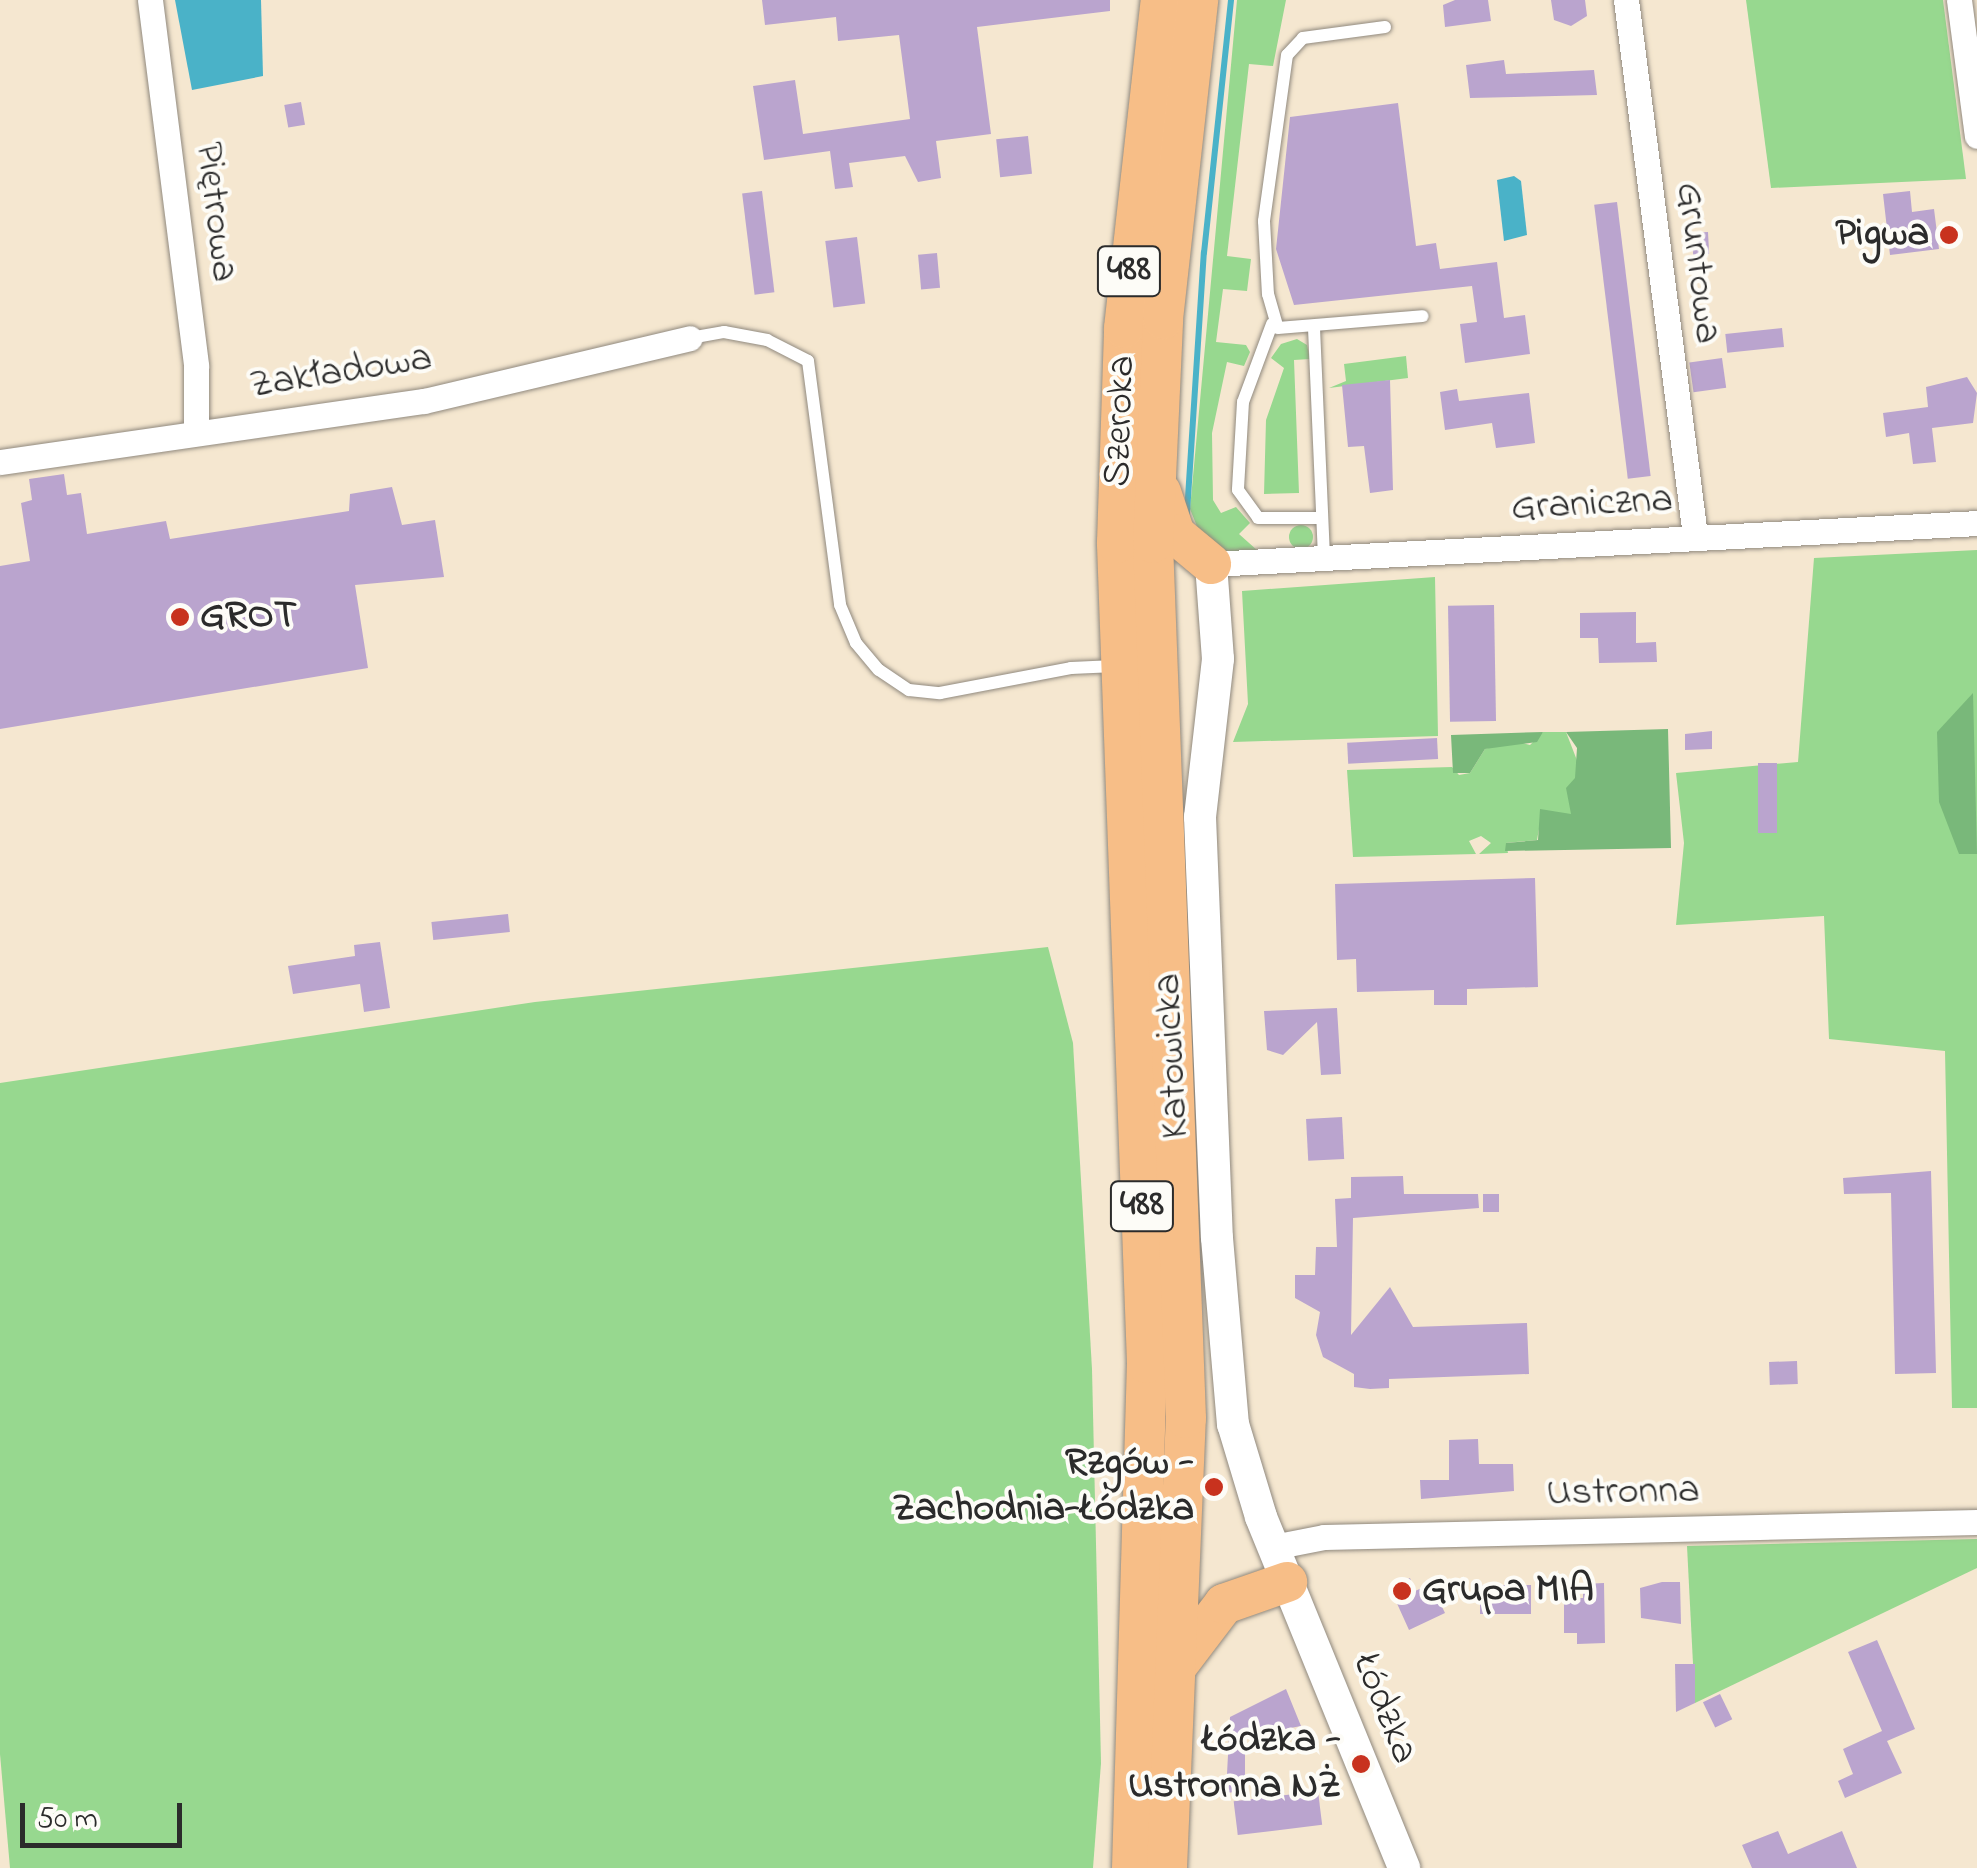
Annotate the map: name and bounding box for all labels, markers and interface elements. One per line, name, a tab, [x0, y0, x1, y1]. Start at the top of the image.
street label: Piętrowa	[183, 139, 247, 285]
street label: Gruntowa	[1663, 180, 1731, 346]
place label: Pigwa	[1835, 211, 1929, 259]
marker: Pigwa	[1938, 224, 1960, 246]
road number: 488	[1096, 238, 1162, 304]
street label: Zakładowa	[247, 335, 435, 411]
street label: Szeroka	[1095, 354, 1147, 488]
street label: Graniczna	[1510, 477, 1674, 533]
place label: GROT	[200, 593, 297, 641]
marker: GROT	[169, 606, 191, 628]
street label: Katowicka	[1145, 972, 1201, 1140]
road number: 488	[1110, 1173, 1174, 1239]
place label: Rzgów - Zachodnia-Łódzka	[892, 1440, 1194, 1534]
street label: Ustronna	[1546, 1468, 1700, 1518]
marker: Rzgów - Zachodnia-Łódzka	[1203, 1476, 1225, 1498]
place label: Grupa MIA	[1422, 1567, 1594, 1615]
marker: Grupa MIA	[1391, 1580, 1413, 1602]
street label: Łódzka	[1340, 1647, 1428, 1771]
place label: Łódzka - Ustronna NŻ	[1128, 1717, 1341, 1811]
marker: Łódzka - Ustronna NŻ	[1350, 1753, 1372, 1775]
scale bar	[25, 1783, 188, 1845]
text: 50 m	[37, 1798, 98, 1842]

